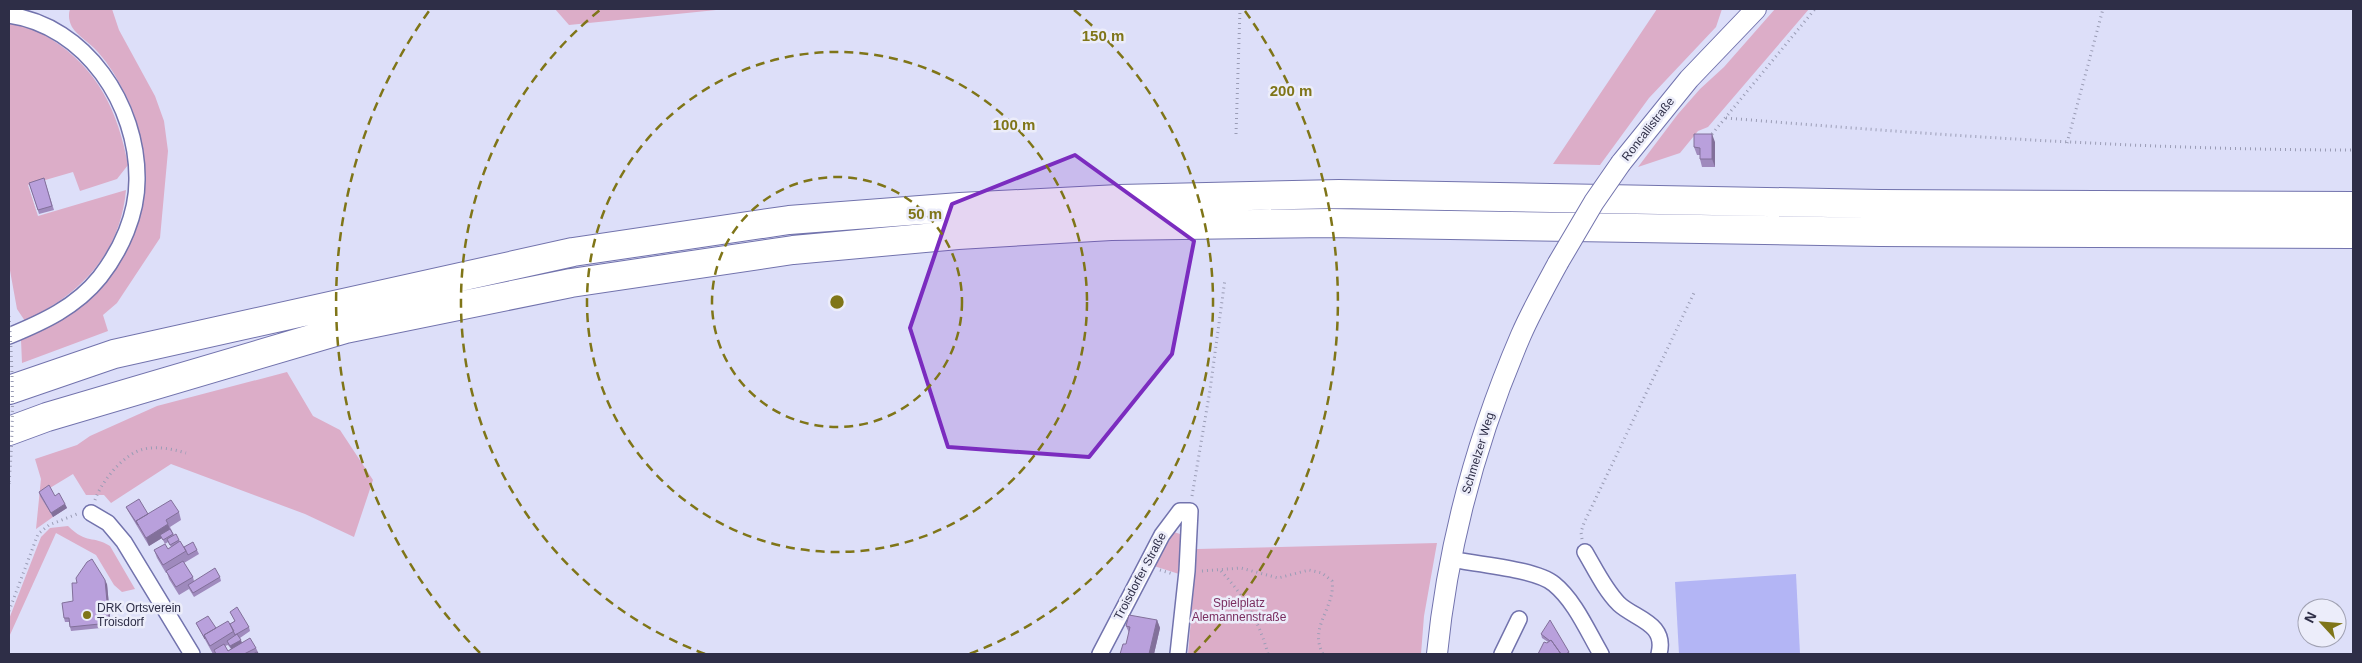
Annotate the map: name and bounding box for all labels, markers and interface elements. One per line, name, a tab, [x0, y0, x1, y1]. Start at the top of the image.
text: 150 m	[1082, 27, 1124, 44]
text: 200 m	[1270, 82, 1312, 99]
street label: Roncallistraße	[1619, 94, 1677, 164]
text: 100 m	[993, 116, 1035, 133]
text: 50 m	[908, 205, 942, 222]
centre of rings	[828, 293, 846, 311]
street label: Schmelzer Weg	[1459, 411, 1497, 495]
street label: Troisdorfer Straße	[1111, 530, 1169, 622]
park label: Spielplatz Alemannenstraße	[1192, 596, 1287, 624]
north arrow	[2297, 598, 2347, 648]
place label: DRK Ortsverein Troisdorf	[97, 601, 181, 629]
marker: DRK Ortsverein Troisdorf	[81, 609, 93, 621]
text: N	[2301, 609, 2320, 625]

